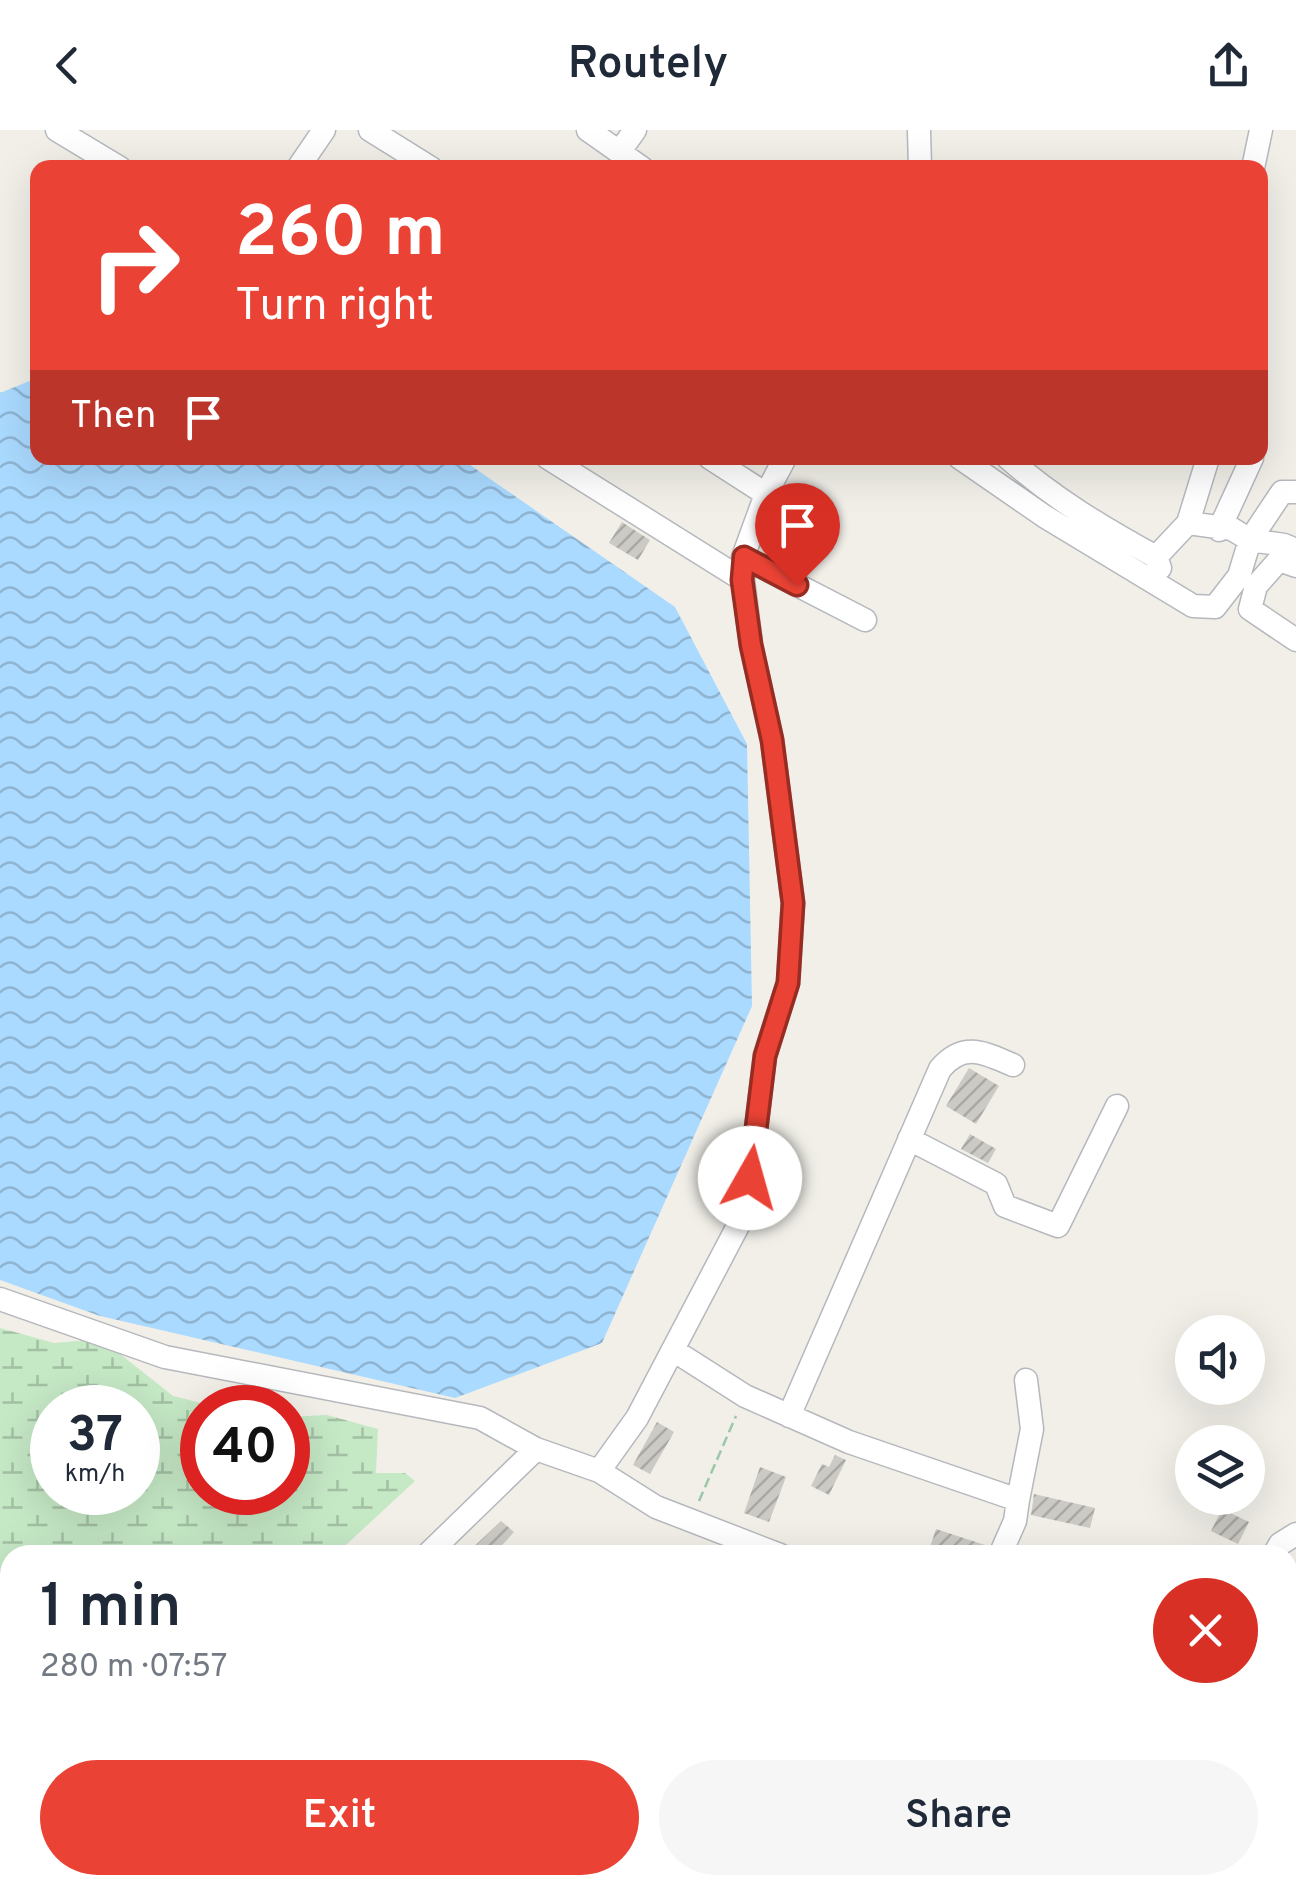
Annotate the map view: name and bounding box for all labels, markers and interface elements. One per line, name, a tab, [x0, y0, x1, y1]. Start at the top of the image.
text: Routely	[568, 37, 728, 94]
icon: back	[40, 38, 95, 93]
icon: share	[1201, 38, 1256, 93]
text: 260 m	[235, 192, 446, 281]
icon: right	[70, 200, 200, 330]
text: Turn right	[235, 279, 434, 336]
icon: arrive	[176, 390, 231, 445]
text: Then	[70, 393, 156, 442]
pin	[755, 483, 840, 586]
icon: arrive	[770, 498, 825, 553]
position arrow	[698, 1126, 802, 1230]
map controls	[1175, 1315, 1265, 1515]
button: sound	[1175, 1315, 1265, 1405]
speed limit sign: 40	[180, 1385, 310, 1515]
text: 37	[67, 1406, 123, 1469]
button: layers	[1175, 1425, 1265, 1515]
text: km/h	[65, 1459, 125, 1491]
text: 1 min	[40, 1572, 181, 1648]
button: close	[1153, 1578, 1258, 1683]
text: 280 m · 07:57	[40, 1648, 228, 1688]
button: Exit	[40, 1760, 639, 1875]
button: Share	[659, 1760, 1258, 1875]

